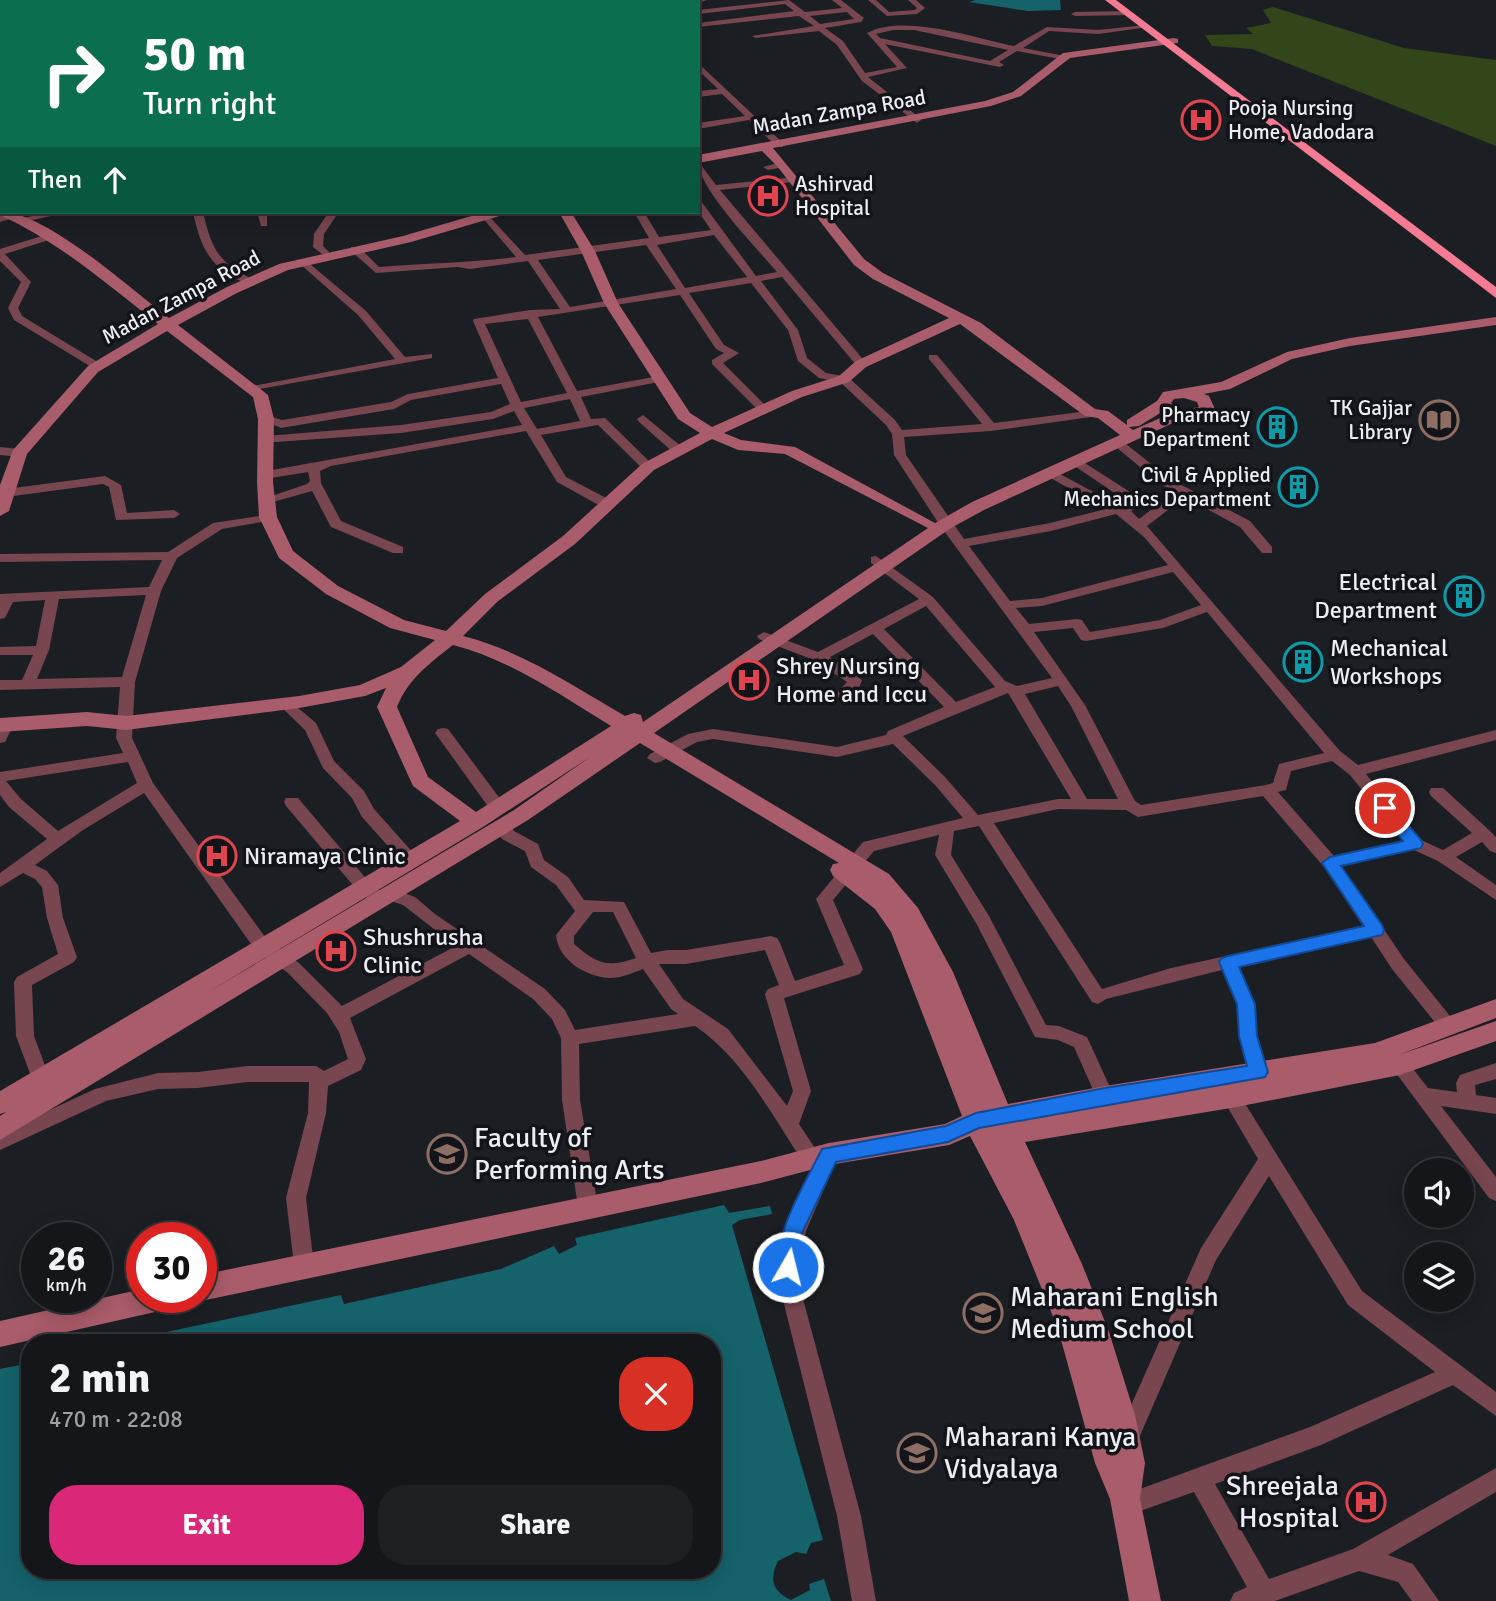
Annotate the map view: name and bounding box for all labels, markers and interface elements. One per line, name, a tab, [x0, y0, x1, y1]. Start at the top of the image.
text: 50 m	[143, 24, 246, 84]
icon: right	[28, 28, 119, 119]
text: Turn right	[143, 84, 276, 123]
street label: Madan Zampa Road	[750, 84, 928, 140]
place label: Pooja Nursing Home, Vadodara	[1228, 95, 1374, 145]
hospital icon: Pooja Nursing Home, Vadodara	[1180, 99, 1222, 141]
icon: ahead	[96, 161, 134, 199]
text: Then	[28, 164, 82, 196]
place label: Ashirvad Hospital	[795, 171, 874, 221]
hospital icon: Ashirvad Hospital	[747, 175, 789, 217]
street label: Madan Zampa Road	[97, 244, 265, 350]
place label: TK Gajjar Library	[1330, 395, 1412, 445]
library icon: TK Gajjar Library	[1418, 399, 1460, 441]
place label: Pharmacy Department	[1143, 402, 1250, 452]
building icon: Pharmacy Department	[1256, 406, 1298, 448]
place label: Civil & Applied Mechanics Department	[1063, 462, 1271, 512]
building icon: Civil & Applied Mechanics Department	[1277, 466, 1319, 508]
place label: Electrical Department	[1314, 567, 1437, 625]
building icon: Electrical Department	[1443, 575, 1485, 617]
place label: Mechanical Workshops	[1330, 633, 1448, 691]
building icon: Mechanical Workshops	[1282, 641, 1324, 683]
place label: Shrey Nursing Home and Iccu	[776, 651, 927, 709]
hospital icon: Shrey Nursing Home and Iccu	[728, 659, 770, 701]
pin	[1355, 778, 1415, 838]
icon: arrive	[1366, 789, 1404, 827]
hospital icon: Niramaya Clinic	[196, 835, 238, 877]
place label: Niramaya Clinic	[244, 841, 406, 871]
place label: Shushrusha Clinic	[363, 922, 484, 980]
hospital icon: Shushrusha Clinic	[315, 930, 357, 972]
place label: Faculty of Performing Arts	[474, 1121, 664, 1187]
school or university icon: Faculty of Performing Arts	[426, 1133, 468, 1175]
map controls	[1404, 1158, 1474, 1312]
button: sound	[1404, 1158, 1474, 1228]
speed limit sign: 30	[126, 1222, 217, 1313]
position arrow	[751, 1230, 825, 1304]
text: 26	[48, 1237, 85, 1280]
button: layers	[1404, 1242, 1474, 1312]
text: km/h	[46, 1274, 87, 1296]
place label: Maharani English Medium School	[1010, 1280, 1219, 1346]
school or university icon: Maharani English Medium School	[962, 1292, 1004, 1334]
text: 2 min	[49, 1353, 150, 1404]
button: close	[619, 1357, 693, 1431]
text: 470 m · 22:08	[49, 1405, 183, 1434]
place label: Maharani Kanya Vidyalaya	[944, 1420, 1136, 1486]
school or university icon: Maharani Kanya Vidyalaya	[896, 1432, 938, 1474]
place label: Shreejala Hospital	[1226, 1469, 1339, 1535]
hospital icon: Shreejala Hospital	[1345, 1481, 1387, 1523]
button: Exit	[49, 1485, 364, 1565]
button: Share	[378, 1485, 693, 1565]

